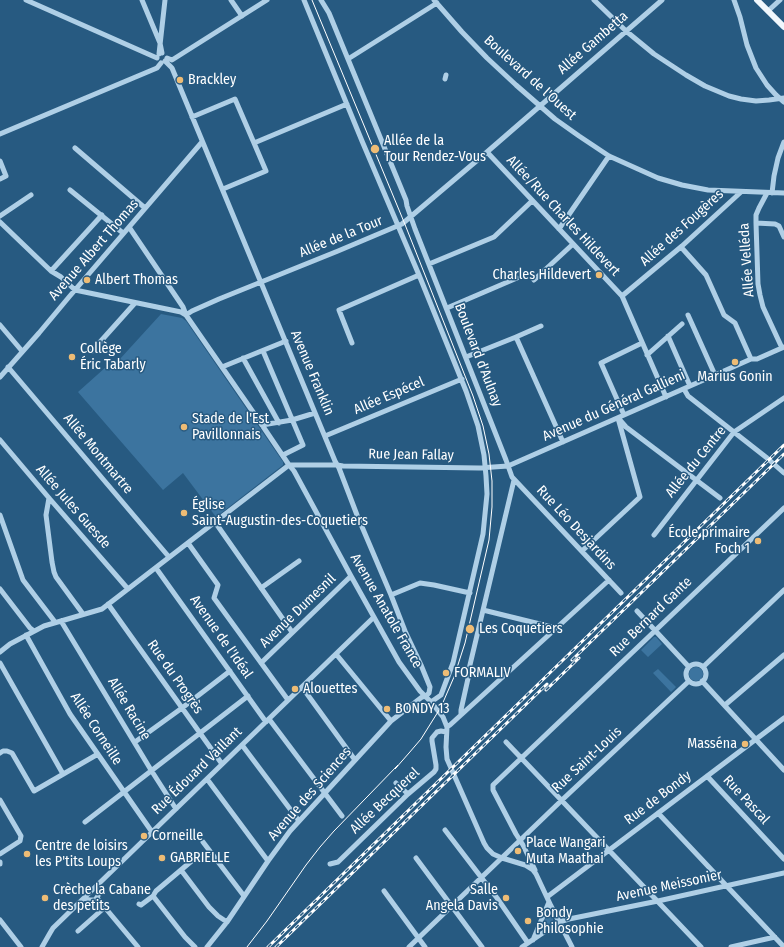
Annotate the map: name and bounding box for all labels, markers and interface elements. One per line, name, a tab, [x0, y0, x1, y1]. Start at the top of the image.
street label: Allée Gambetta	[554, 8, 632, 78]
street label: Boulevard de l'Ouest	[480, 32, 580, 124]
place label: Brackley	[188, 72, 236, 88]
marker: Brackley	[175, 75, 185, 85]
place label: Allée de la Tour Rendez-Vous	[384, 133, 486, 166]
marker: Allée de la Tour Rendez-Vous	[369, 143, 381, 155]
street label: Allée/Rue Charles Hildevert	[503, 152, 623, 280]
street label: Allée des Fougères	[637, 186, 727, 270]
street label: Avenue Albert Thomas	[46, 196, 142, 304]
street label: Allée de la Tour	[297, 213, 385, 261]
street label: Allée Velléda	[736, 222, 758, 298]
place label: Charles Hildevert	[493, 267, 591, 283]
marker: Charles Hildevert	[594, 270, 604, 280]
place label: Albert Thomas	[95, 272, 178, 288]
marker: Albert Thomas	[82, 275, 92, 285]
street label: Boulevard d'Aulnay	[451, 301, 505, 409]
street label: Avenue Franklin	[287, 328, 337, 418]
place label: Collège Éric Tabarly	[80, 341, 146, 374]
marker: Collège Éric Tabarly	[67, 352, 77, 362]
marker: Marius Gonin	[730, 357, 740, 367]
street label: Avenue du Général Gallieni	[540, 367, 688, 445]
place label: Marius Gonin	[697, 369, 773, 385]
street label: Allée Espécel	[351, 374, 427, 418]
street label: Allée Montmartre	[60, 410, 136, 498]
place label: Stade de l'Est Pavillonnais	[192, 411, 269, 444]
marker: Stade de l'Est Pavillonnais	[179, 422, 189, 432]
street label: Allée du Centre	[662, 423, 730, 501]
street label: Rue Jean Fallay	[368, 446, 454, 464]
street label: Allée Jules Guesde	[32, 462, 114, 552]
street label: Rue Léo Desjardins	[533, 482, 619, 574]
place label: Église Saint-Augustin-des-Coquetiers	[192, 497, 368, 530]
marker: Église Saint-Augustin-des-Coquetiers	[179, 508, 189, 518]
place label: École primaire Foch 1	[668, 525, 750, 558]
marker: École primaire Foch 1	[753, 536, 763, 546]
street label: Avenue Anatole France	[346, 551, 426, 671]
street label: Avenue Dumesnil	[257, 571, 339, 651]
street label: Rue Bernard Gante	[606, 574, 696, 660]
street label: Avenue de l'Idéal	[186, 592, 256, 682]
place label: Les Coquetiers	[479, 621, 563, 637]
marker: Les Coquetiers	[464, 623, 476, 635]
street label: Rue du Progrès	[143, 637, 207, 717]
place label: FORMALIV	[454, 665, 511, 681]
marker: FORMALIV	[441, 668, 451, 678]
street label: Allée Racine	[104, 675, 154, 743]
place label: Alouettes	[303, 681, 357, 697]
marker: Alouettes	[290, 684, 300, 694]
street label: Allée Corneille	[66, 690, 126, 768]
place label: BONDY 13	[395, 701, 450, 717]
marker: BONDY 13	[382, 704, 392, 714]
street label: Rue Saint-Louis	[549, 723, 625, 797]
street label: Rue Édouard Vaillant	[148, 724, 246, 818]
place label: Masséna	[687, 736, 737, 752]
marker: Masséna	[740, 739, 750, 749]
street label: Avenue des Sciences	[265, 744, 355, 844]
street label: Allée Becquerel	[347, 765, 423, 837]
street label: Rue de Bondy	[621, 768, 695, 828]
street label: Rue Pascal	[719, 772, 773, 828]
place label: Corneille	[152, 828, 203, 844]
marker: Corneille	[139, 831, 149, 841]
place label: Place Wangari Muta Maathai	[526, 835, 605, 868]
place label: Centre de loisirs les P'tits Loups	[35, 838, 128, 870]
marker: Place Wangari Muta Maathai	[513, 846, 523, 856]
marker: Centre de loisirs les P'tits Loups	[22, 849, 32, 859]
place label: GABRIELLE	[170, 850, 230, 866]
marker: GABRIELLE	[157, 853, 167, 863]
street label: Avenue Meissonier	[615, 867, 723, 905]
place label: Crèche la Cabane des petits	[53, 882, 151, 914]
place label: Salle Angela Davis	[426, 882, 498, 914]
marker: Crèche la Cabane des petits	[40, 893, 50, 903]
marker: Salle Angela Davis	[501, 893, 511, 903]
place label: Bondy Philosophie	[536, 905, 604, 938]
marker: Bondy Philosophie	[523, 916, 533, 926]

